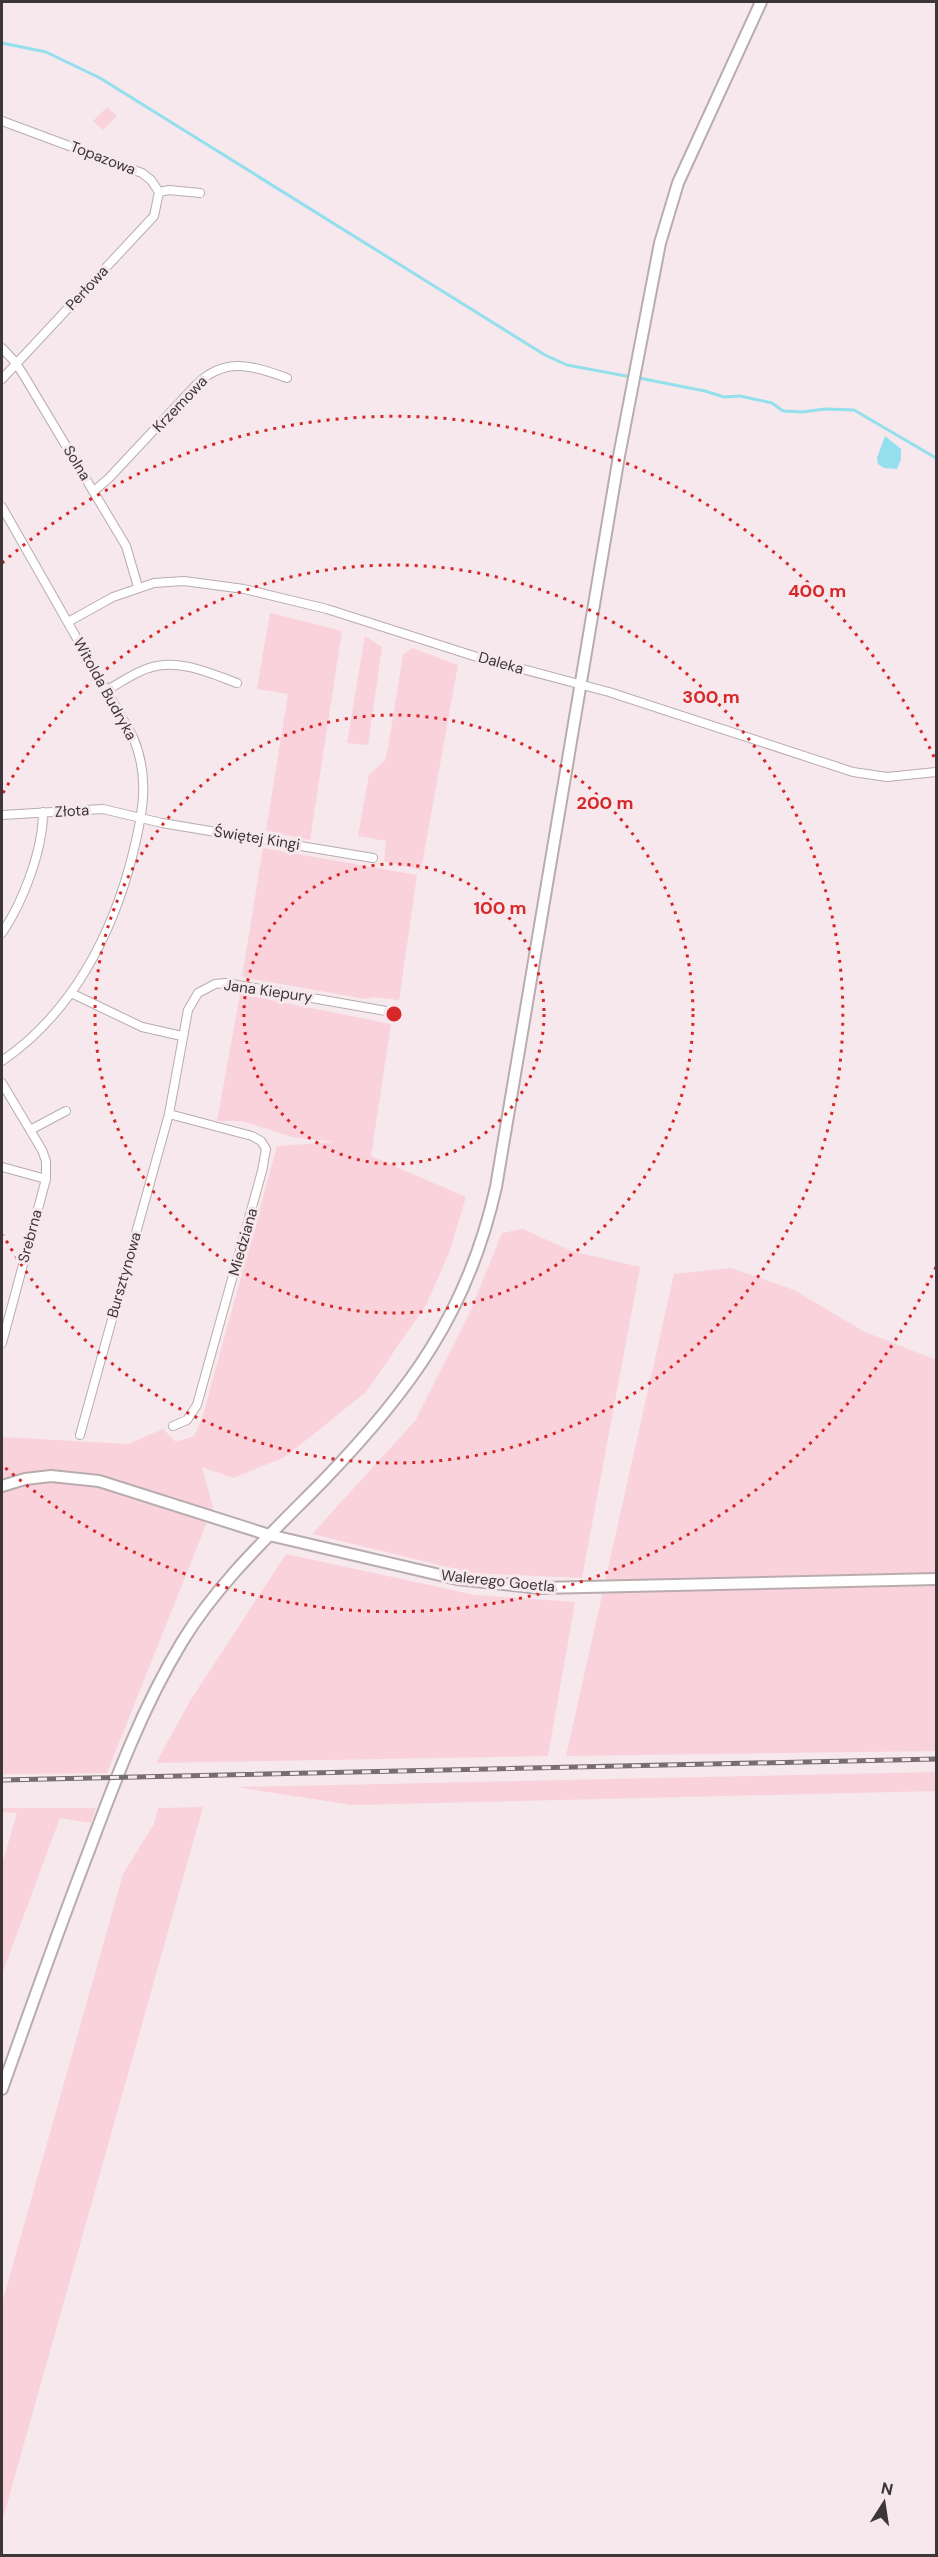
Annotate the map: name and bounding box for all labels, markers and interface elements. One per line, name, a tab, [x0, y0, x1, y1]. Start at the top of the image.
street label: Topazowa	[68, 136, 138, 180]
street label: Perłowa	[61, 261, 113, 315]
street label: Krzemowa	[148, 372, 212, 436]
street label: Solna	[59, 442, 95, 484]
text: 400 m	[788, 579, 846, 603]
street label: Witolda Budryka	[69, 634, 141, 744]
street label: Daleka	[476, 647, 526, 679]
text: 300 m	[682, 685, 740, 709]
text: 200 m	[577, 791, 633, 815]
street label: Złota	[54, 800, 90, 822]
street label: Świętej Kingi	[213, 821, 301, 855]
text: 100 m	[473, 896, 527, 920]
street label: Jana Kiepury	[222, 975, 314, 1007]
centre of rings	[384, 1004, 404, 1024]
street label: Miedziana	[224, 1206, 262, 1278]
street label: Srebrna	[13, 1207, 47, 1265]
street label: Bursztynowa	[102, 1230, 146, 1320]
street label: Walerego Goetla	[440, 1565, 556, 1597]
north arrow	[854, 2473, 914, 2533]
text: N	[879, 2477, 895, 2500]

